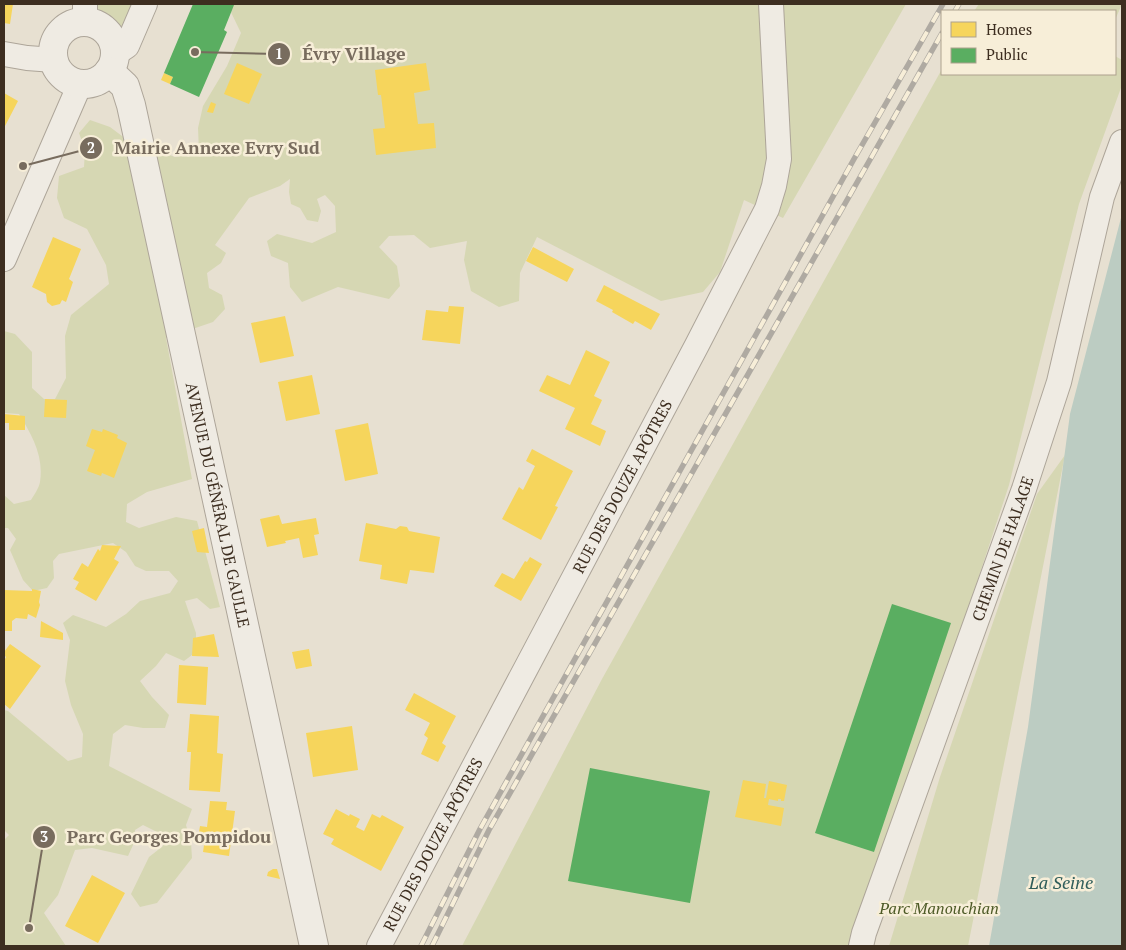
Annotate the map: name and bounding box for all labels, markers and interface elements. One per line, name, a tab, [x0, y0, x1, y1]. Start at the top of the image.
legend	[941, 10, 1116, 75]
text: Homes	[986, 19, 1032, 39]
callout: Évry Village	[267, 37, 416, 70]
text: Évry Village	[302, 41, 406, 65]
text: 1	[275, 43, 283, 63]
text: Public	[986, 44, 1028, 64]
callout: Mairie Annexe Evry Sud	[79, 131, 330, 164]
text: Mairie Annexe Evry Sud	[114, 135, 320, 159]
text: 2	[87, 137, 95, 157]
street label: AVENUE DU GÉNÉRAL DE GAULLE	[181, 380, 255, 630]
street label: RUE DES DOUZE APÔTRES	[567, 396, 677, 577]
street label: CHEMIN DE HALAGE	[966, 473, 1039, 624]
street label: RUE DES DOUZE APÔTRES	[378, 754, 488, 935]
callout: Parc Georges Pompidou	[31, 820, 281, 853]
text: Parc Georges Pompidou	[67, 824, 271, 848]
text: 3	[40, 826, 48, 846]
water label: La Seine	[1028, 870, 1093, 894]
park label: Parc Manouchian	[878, 897, 999, 919]

